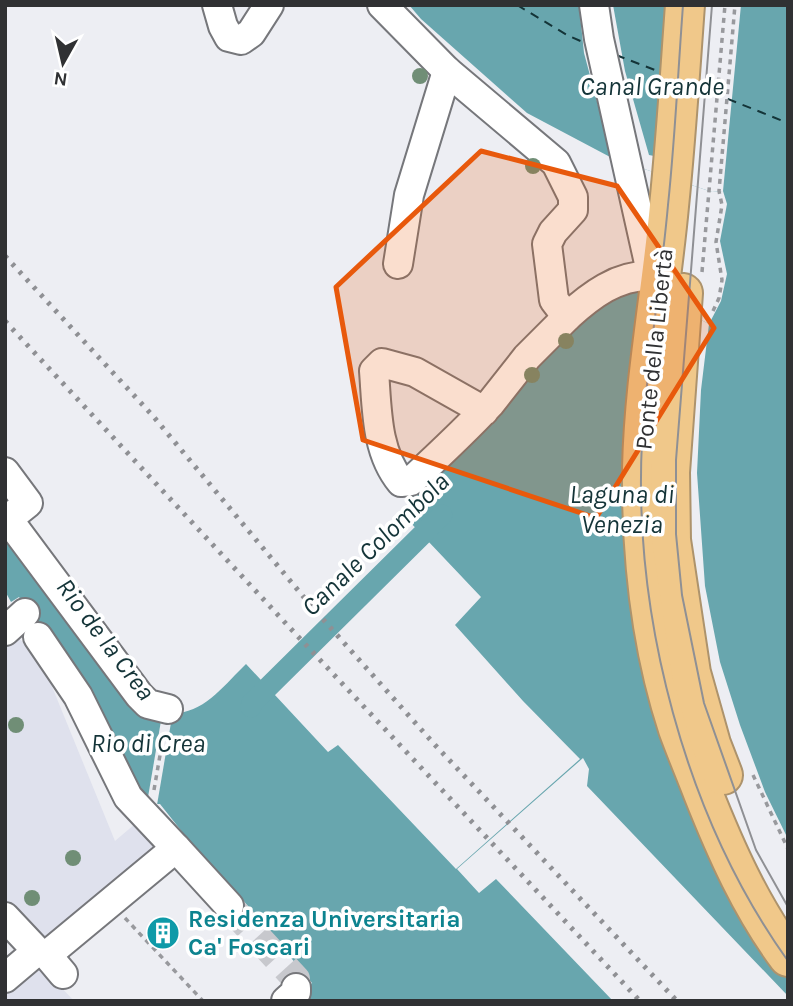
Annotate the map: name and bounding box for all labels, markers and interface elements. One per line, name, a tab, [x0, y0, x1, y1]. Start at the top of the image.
north arrow	[28, 28, 98, 98]
text: N	[52, 67, 69, 91]
water label: Canal Grande	[580, 71, 724, 102]
street label: Ponte della Libertà	[629, 247, 679, 451]
water label: Canale Colombola	[295, 466, 456, 623]
water label: Laguna di Venezia	[569, 479, 675, 540]
water label: Rio de la Crea	[50, 572, 162, 706]
water label: Rio di Crea	[91, 728, 205, 759]
place label: Residenza Universitaria Ca' Foscari	[188, 905, 460, 961]
building icon: Residenza Universitaria Ca' Foscari	[144, 914, 182, 952]

